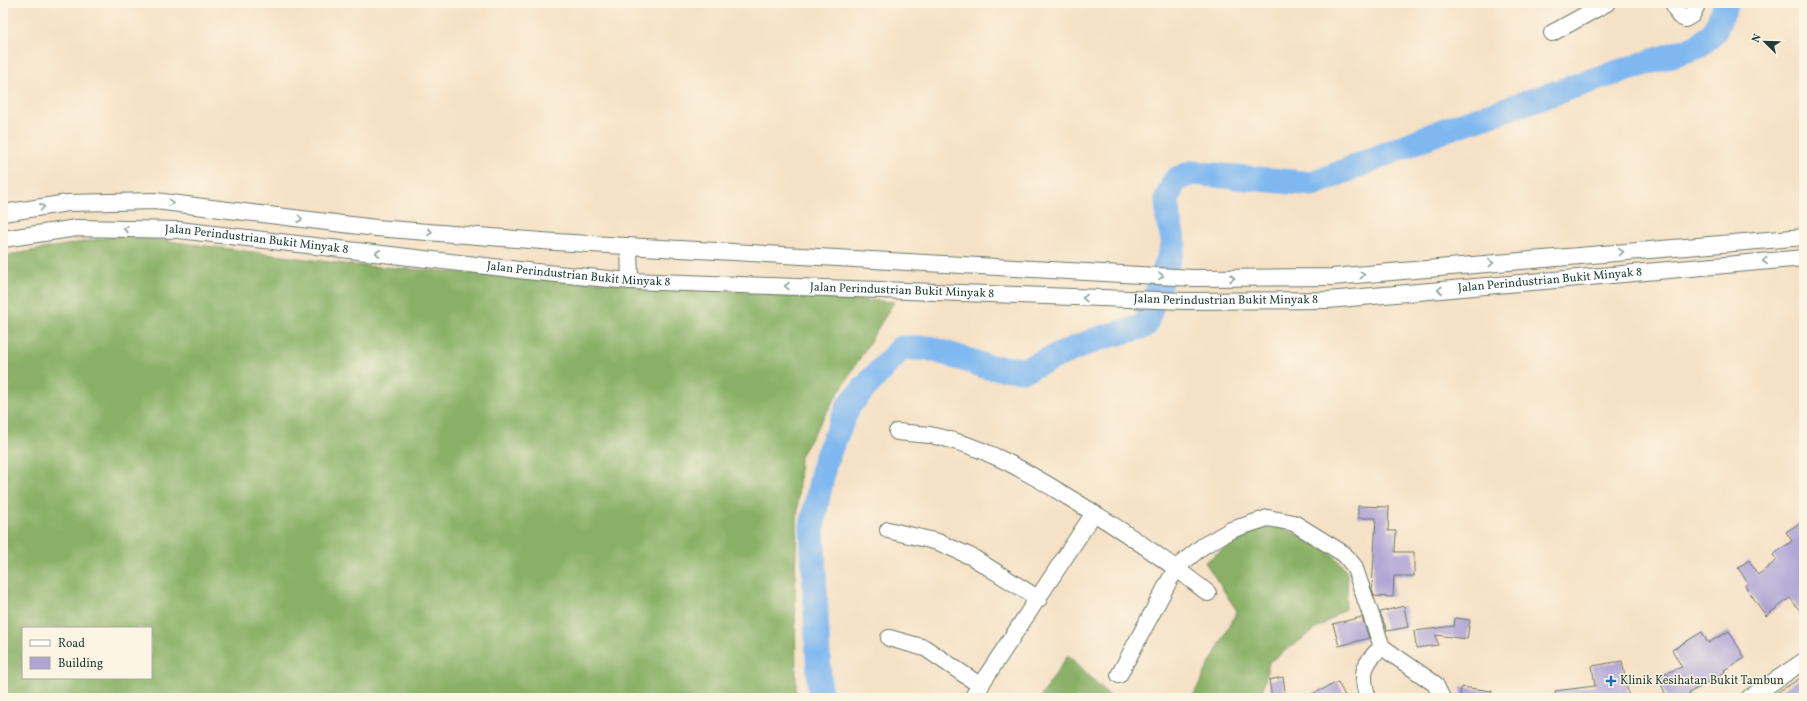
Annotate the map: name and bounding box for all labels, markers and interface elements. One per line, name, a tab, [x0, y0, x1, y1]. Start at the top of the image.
north arrow	[1745, 22, 1785, 62]
text: N	[1749, 32, 1766, 45]
one-way arrow	[168, 198, 174, 207]
one-way arrow	[38, 203, 45, 212]
one-way arrow	[297, 214, 303, 223]
street label: Jalan Perindustrian Bukit Minyak 8	[165, 222, 349, 258]
one-way arrow	[123, 225, 129, 233]
one-way arrow	[426, 228, 433, 237]
one-way arrow	[1618, 248, 1624, 257]
one-way arrow	[375, 249, 381, 258]
one-way arrow	[1762, 257, 1768, 266]
street label: Jalan Perindustrian Bukit Minyak 8	[486, 258, 671, 290]
one-way arrow	[1488, 259, 1494, 268]
street label: Jalan Perindustrian Bukit Minyak 8	[1457, 264, 1643, 296]
one-way arrow	[1359, 270, 1365, 279]
one-way arrow	[1158, 272, 1164, 280]
one-way arrow	[1229, 274, 1235, 282]
street label: Jalan Perindustrian Bukit Minyak 8	[810, 279, 995, 302]
one-way arrow	[784, 282, 790, 290]
one-way arrow	[1437, 285, 1443, 294]
street label: Jalan Perindustrian Bukit Minyak 8	[1133, 291, 1318, 309]
one-way arrow	[1082, 294, 1088, 302]
legend	[22, 627, 152, 679]
text: Road	[58, 636, 85, 652]
text: Building	[58, 656, 103, 672]
place label: Klinik Kesihatan Bukit Tambun	[1620, 673, 1784, 689]
marker: Klinik Kesihatan Bukit Tambun	[1605, 675, 1617, 687]

